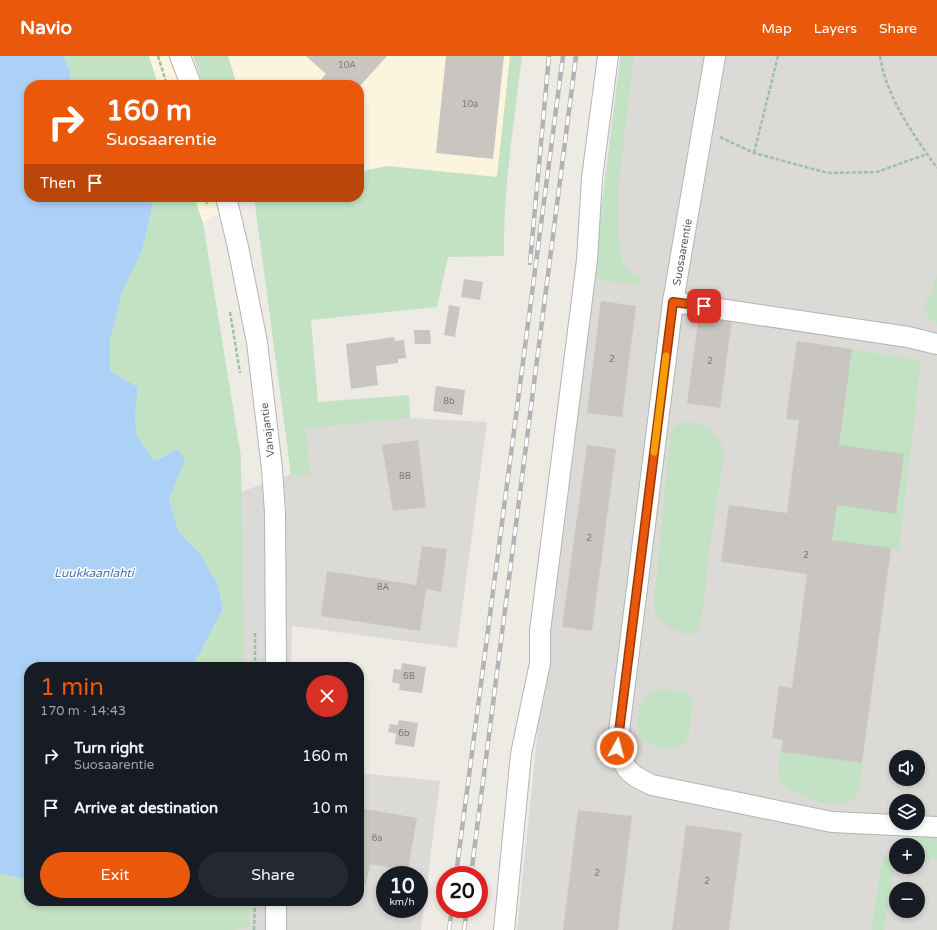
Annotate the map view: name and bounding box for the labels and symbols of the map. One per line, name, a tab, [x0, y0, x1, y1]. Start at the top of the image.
house number: 10A	[338, 60, 356, 71]
house number: 10a	[462, 99, 478, 110]
street label: Suosaarentie	[670, 218, 695, 287]
pin	[687, 289, 721, 323]
house number: 2	[609, 354, 615, 365]
house number: 2	[707, 356, 713, 367]
house number: 8b	[443, 396, 455, 407]
street label: Vanajantie	[258, 402, 277, 458]
house number: 8B	[399, 471, 411, 482]
house number: 2	[586, 533, 592, 544]
house number: 2	[803, 550, 809, 561]
water label: Luukkaanlahti	[54, 566, 136, 580]
house number: 8A	[377, 582, 389, 593]
house number: 6B	[403, 671, 415, 682]
position arrow	[596, 727, 638, 769]
house number: 6b	[398, 728, 410, 739]
house number: 6a	[372, 833, 382, 844]
speed limit sign: 20	[436, 866, 488, 918]
house number: 2	[594, 868, 600, 879]
house number: 2	[704, 876, 710, 887]

